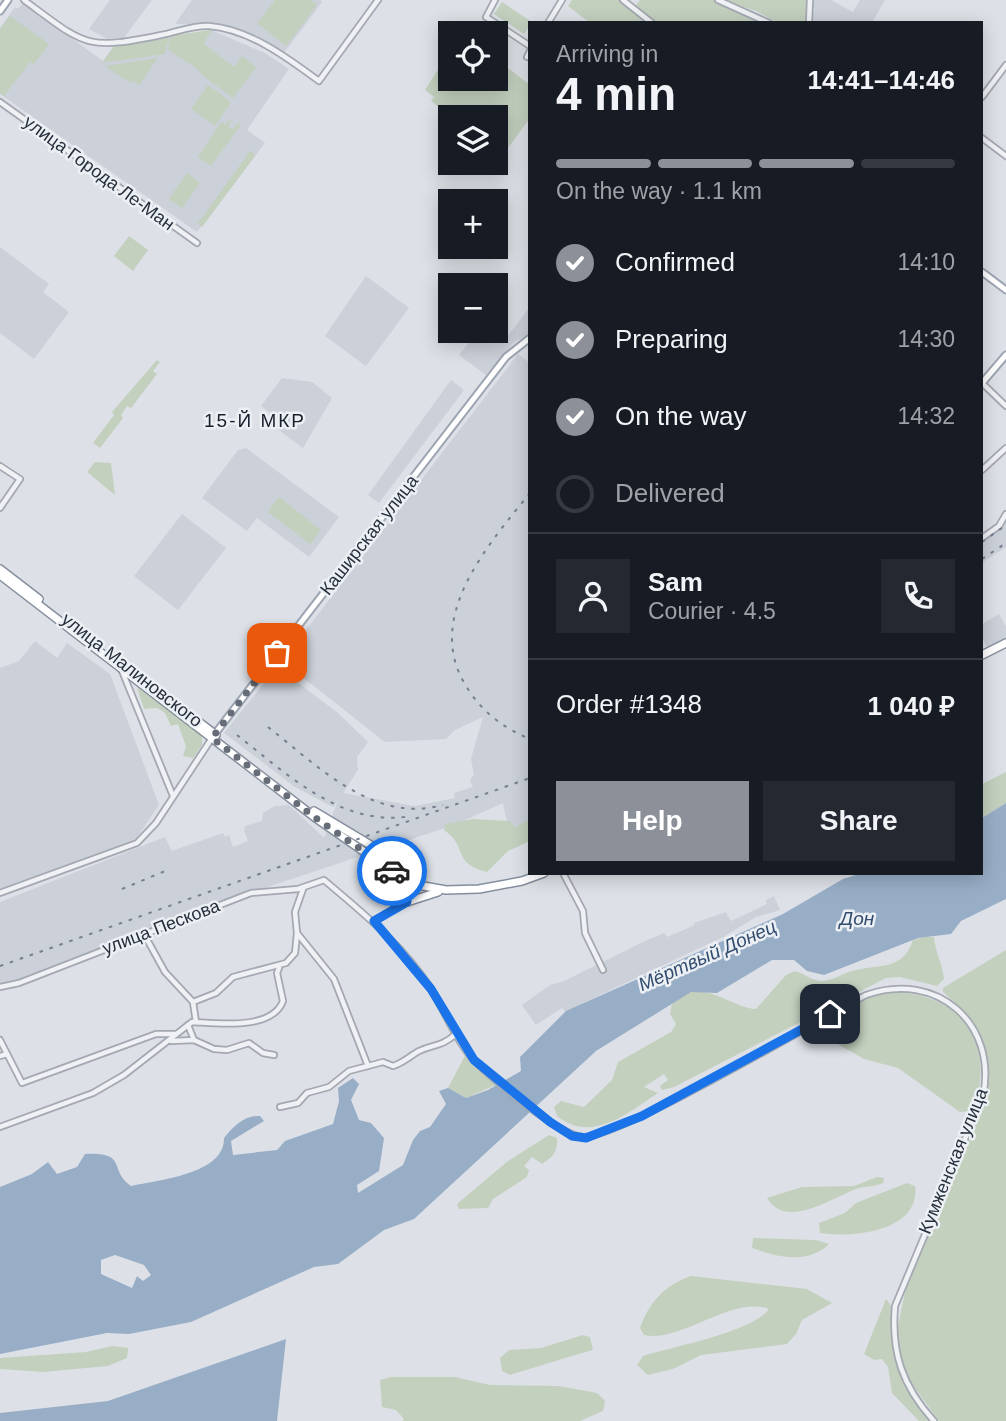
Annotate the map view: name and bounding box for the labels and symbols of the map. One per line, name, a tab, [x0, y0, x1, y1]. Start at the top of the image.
street label: улица Города Ле-Ман	[20, 112, 178, 234]
district label: 15-Й МКР	[204, 410, 306, 431]
street label: Каширская улица	[316, 470, 423, 599]
street label: улица Малиновского	[58, 609, 206, 731]
pin	[247, 623, 307, 683]
courier	[357, 836, 427, 906]
street label: улица Пескова	[100, 895, 223, 959]
water label: Дон	[838, 908, 875, 929]
water label: Мёртвый Донец	[635, 916, 779, 995]
pin	[800, 984, 860, 1044]
street label: Кумженская улица	[915, 1084, 992, 1237]

